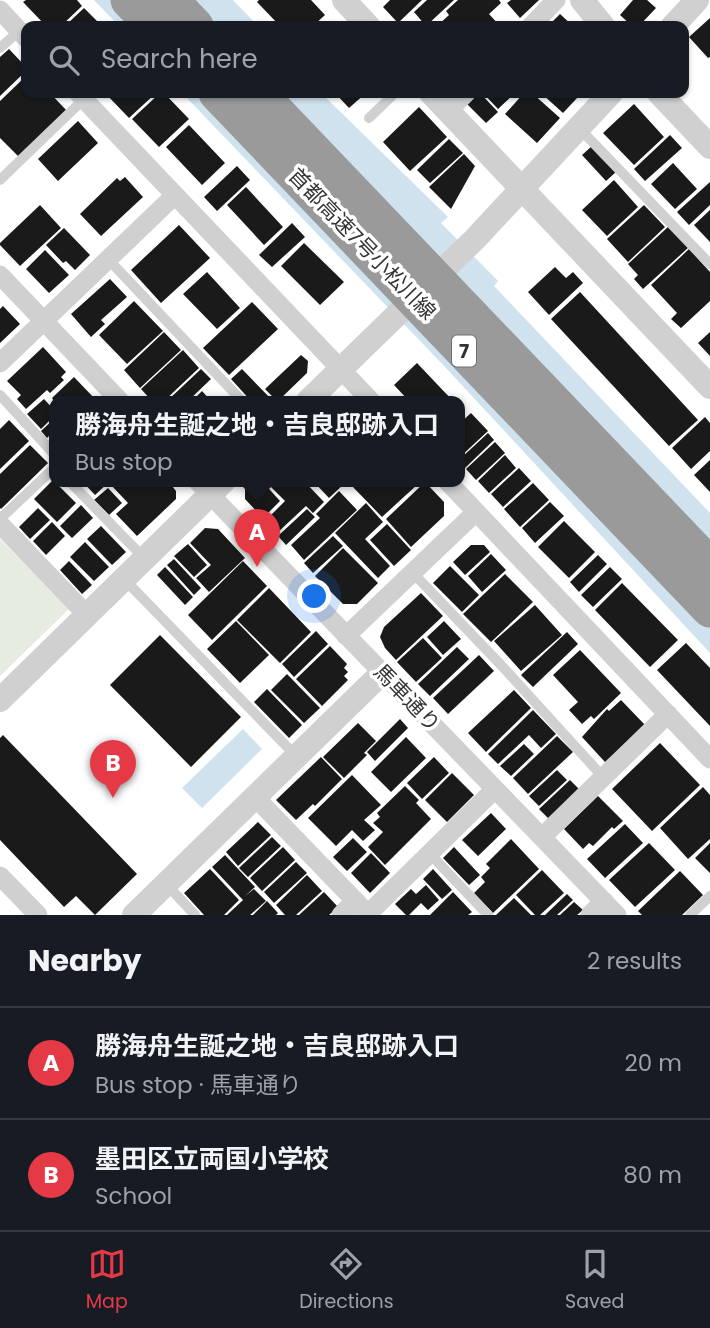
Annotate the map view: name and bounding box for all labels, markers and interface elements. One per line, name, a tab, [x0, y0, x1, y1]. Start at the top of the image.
search box	[21, 21, 689, 98]
icon: search	[45, 41, 83, 79]
text: Search here	[101, 41, 258, 77]
street label: 首都高速7号小松川線	[282, 161, 442, 326]
road number: 7	[452, 336, 476, 366]
popup	[49, 396, 465, 487]
text: 勝海舟生誕之地・吉良邸跡入口	[75, 407, 439, 443]
text: Bus stop	[75, 446, 173, 478]
pin: A	[234, 509, 280, 567]
your location	[297, 579, 331, 613]
street label: 馬車通り	[368, 657, 447, 738]
pin: B	[90, 740, 136, 798]
text: Nearby	[28, 939, 142, 982]
text: 2 results	[587, 945, 682, 977]
text: 勝海舟生誕之地・吉良邸跡入口	[95, 1028, 459, 1064]
text: A	[43, 1047, 59, 1079]
text: 20 m	[624, 1047, 682, 1079]
text: Bus stop · 馬車通り	[95, 1069, 302, 1101]
text: 墨田区立両国小学校	[95, 1141, 329, 1177]
text: B	[43, 1159, 59, 1191]
text: 80 m	[623, 1159, 682, 1191]
text: School	[95, 1180, 172, 1212]
tab: Map	[86, 1245, 128, 1316]
tab: Directions	[299, 1245, 394, 1316]
tab: Saved	[565, 1245, 624, 1316]

